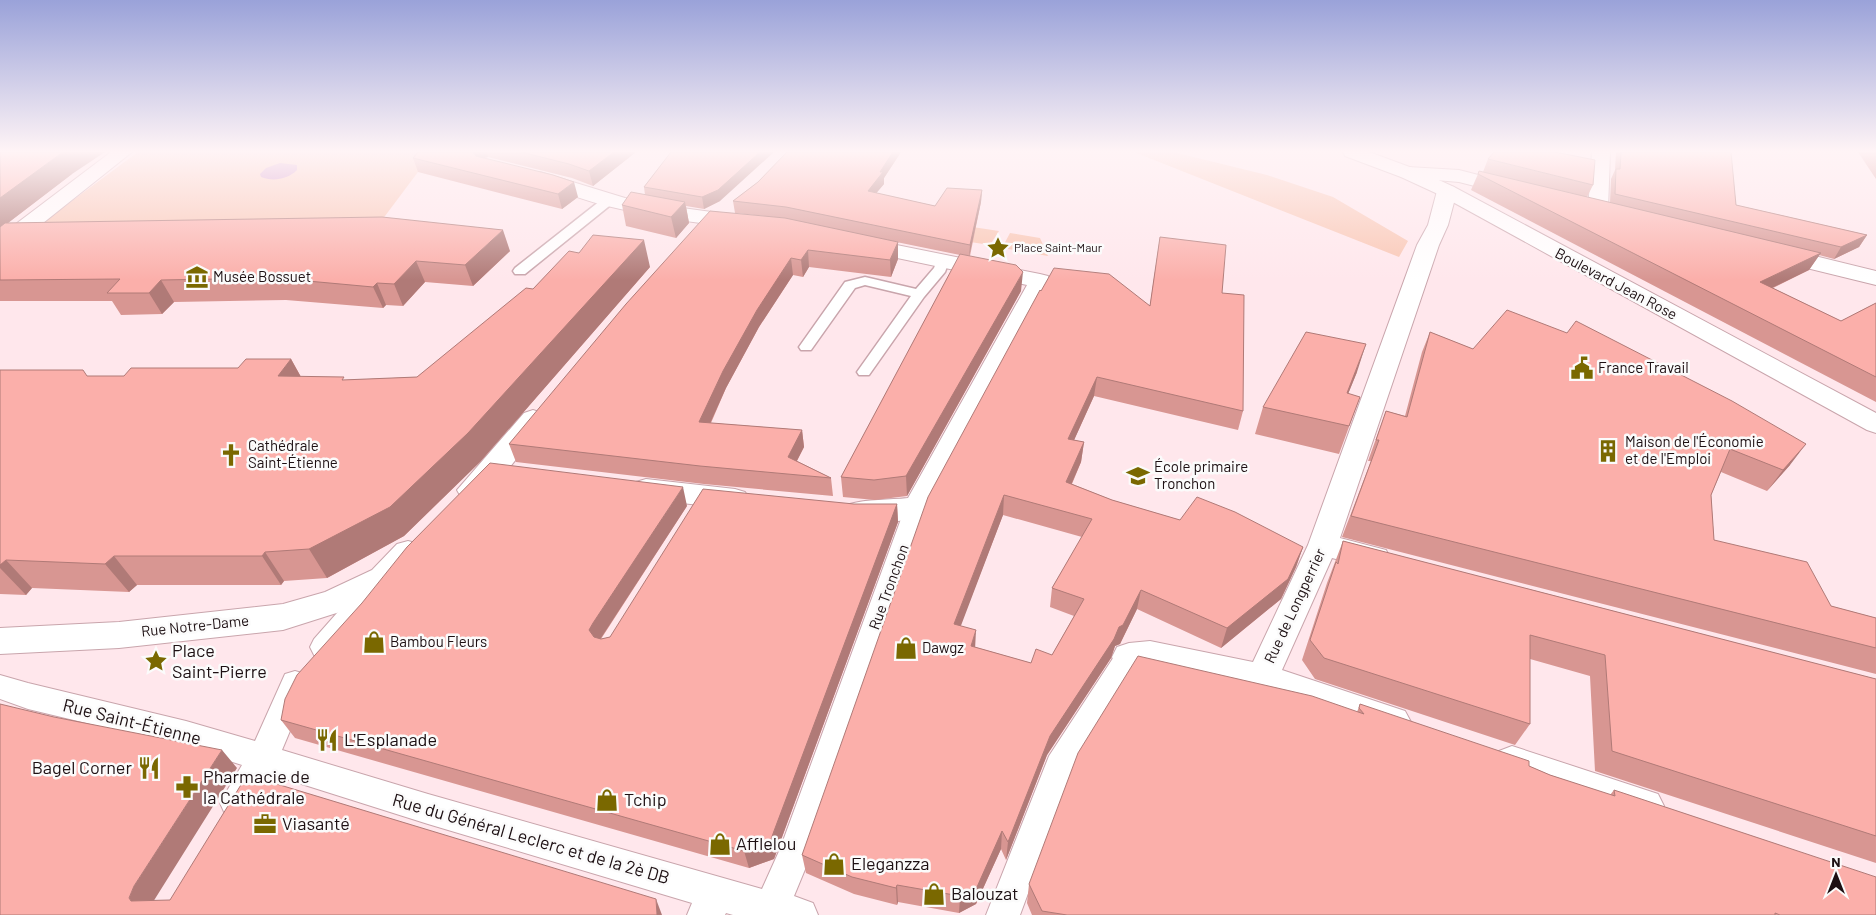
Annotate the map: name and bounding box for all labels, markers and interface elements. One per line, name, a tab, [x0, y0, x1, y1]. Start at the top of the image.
place icon: Place Saint-Maur	[985, 235, 1011, 261]
place label: Place Saint-Maur	[1014, 240, 1103, 254]
street label: Boulevard Jean Rose	[1552, 243, 1681, 323]
museum icon: Musée Bossuet	[184, 264, 210, 290]
place label: Musée Bossuet	[213, 267, 311, 285]
public building icon: France Travail	[1569, 355, 1595, 381]
place label: France Travail	[1598, 358, 1689, 376]
place label: Maison de l'Économie et de l'Emploi	[1625, 432, 1764, 467]
place label: Cathédrale Saint-Étienne	[248, 436, 338, 471]
building icon: Maison de l'Économie et de l'Emploi	[1595, 438, 1621, 464]
church icon: Cathédrale Saint-Étienne	[218, 442, 244, 468]
place label: École primaire Tronchon	[1154, 457, 1248, 492]
school or university icon: École primaire Tronchon	[1125, 463, 1151, 489]
street label: Rue Tronchon	[864, 542, 912, 632]
street label: Rue de Longperrier	[1260, 545, 1329, 666]
street label: Rue Notre-Dame	[140, 610, 250, 640]
shop icon: Bambou Fleurs	[361, 629, 387, 655]
place label: Bambou Fleurs	[390, 632, 487, 650]
shop icon: Dawgz	[893, 635, 919, 661]
place label: Dawgz	[922, 638, 964, 656]
place label: Place Saint-Pierre	[172, 639, 267, 682]
place icon: Place Saint-Pierre	[143, 648, 169, 674]
street label: Rue Saint-Étienne	[61, 693, 204, 749]
restaurant icon: L'Esplanade	[314, 727, 340, 753]
place label: L'Esplanade	[344, 728, 437, 750]
restaurant icon: Bagel Corner	[136, 755, 162, 781]
place label: Bagel Corner	[32, 756, 132, 778]
place label: Pharmacie de la Cathédrale	[203, 765, 310, 808]
pharmacy icon: Pharmacie de la Cathédrale	[174, 774, 200, 800]
shop icon: Tchip	[594, 787, 620, 813]
street label: Rue du Général Leclerc et de la 2è DB	[390, 788, 672, 888]
place label: Tchip	[624, 788, 667, 810]
office icon: Viasanté	[252, 811, 278, 837]
place label: Viasanté	[282, 812, 350, 834]
shop icon: Afflelou	[707, 831, 733, 857]
place label: Afflelou	[736, 832, 796, 854]
north arrow	[1811, 850, 1861, 900]
shop icon: Eleganzza	[821, 851, 847, 877]
place label: Eleganzza	[851, 852, 929, 874]
text: N	[1831, 853, 1841, 870]
shop icon: Balouzat	[921, 881, 947, 907]
place label: Balouzat	[951, 882, 1019, 904]

